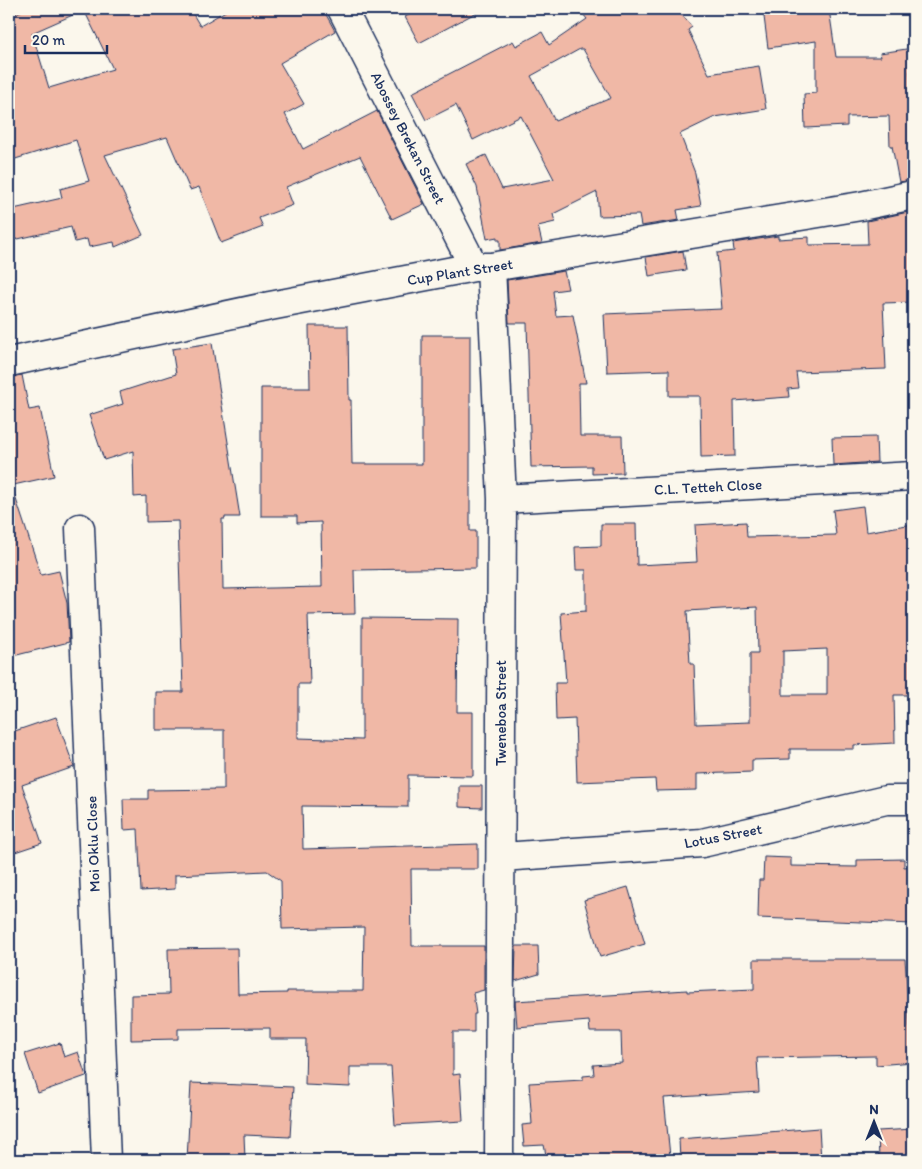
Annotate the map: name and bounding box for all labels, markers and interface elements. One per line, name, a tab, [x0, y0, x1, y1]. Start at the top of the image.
scale bar	[25, 22, 108, 54]
text: 20 m	[32, 31, 66, 49]
street label: Abossey Brekan Street	[367, 69, 449, 207]
street label: Cup Plant Street	[406, 255, 514, 289]
street label: C.L. Tetteh Close	[653, 475, 763, 499]
street label: Tweneboa Street	[492, 660, 510, 766]
street label: Moi Oklu Close	[82, 795, 104, 893]
street label: Lotus Street	[682, 820, 764, 852]
north arrow	[850, 1096, 900, 1146]
text: N	[869, 1101, 879, 1118]

